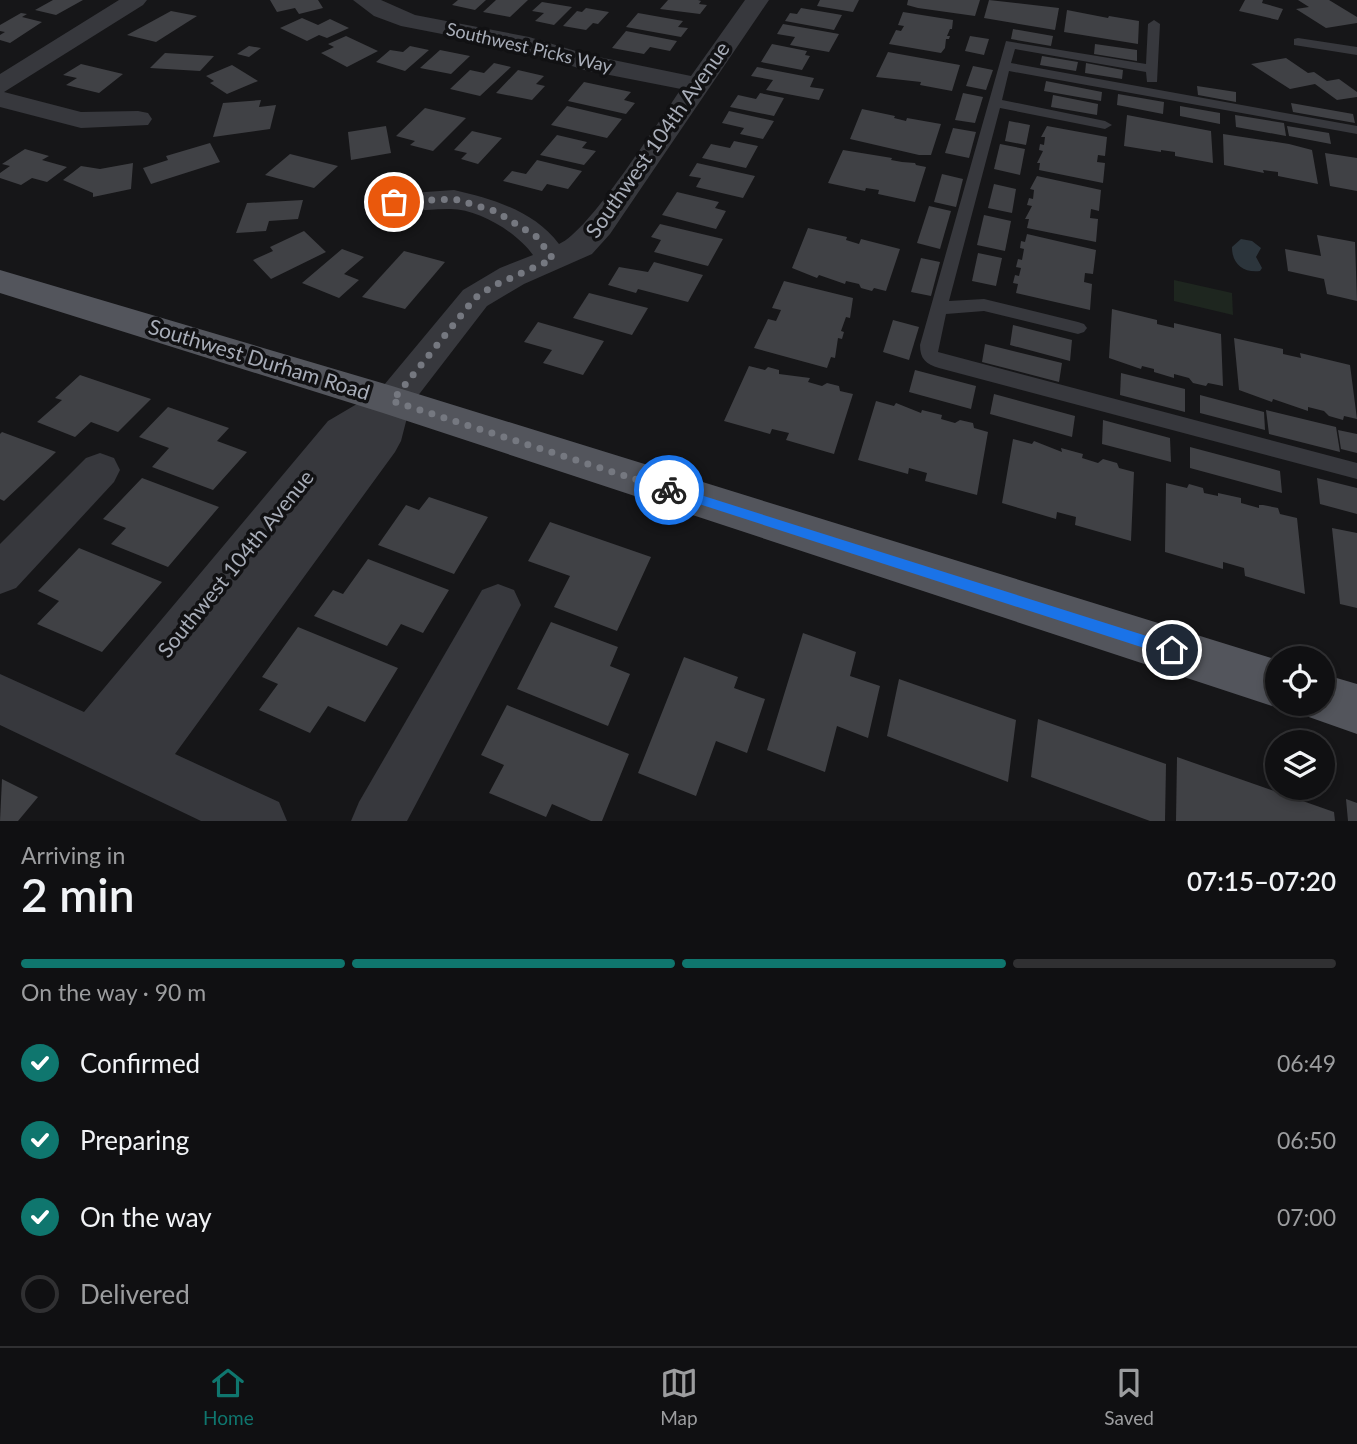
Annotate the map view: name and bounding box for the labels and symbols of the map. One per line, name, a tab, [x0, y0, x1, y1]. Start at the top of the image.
street label: Southwest Picks Way	[444, 17, 615, 77]
street label: Southwest 104th Avenue	[580, 36, 734, 242]
pin	[364, 172, 424, 232]
street label: Southwest Durham Road	[146, 313, 373, 404]
courier	[634, 455, 704, 525]
street label: Southwest 104th Avenue	[152, 464, 318, 662]
pin	[1142, 620, 1202, 680]

